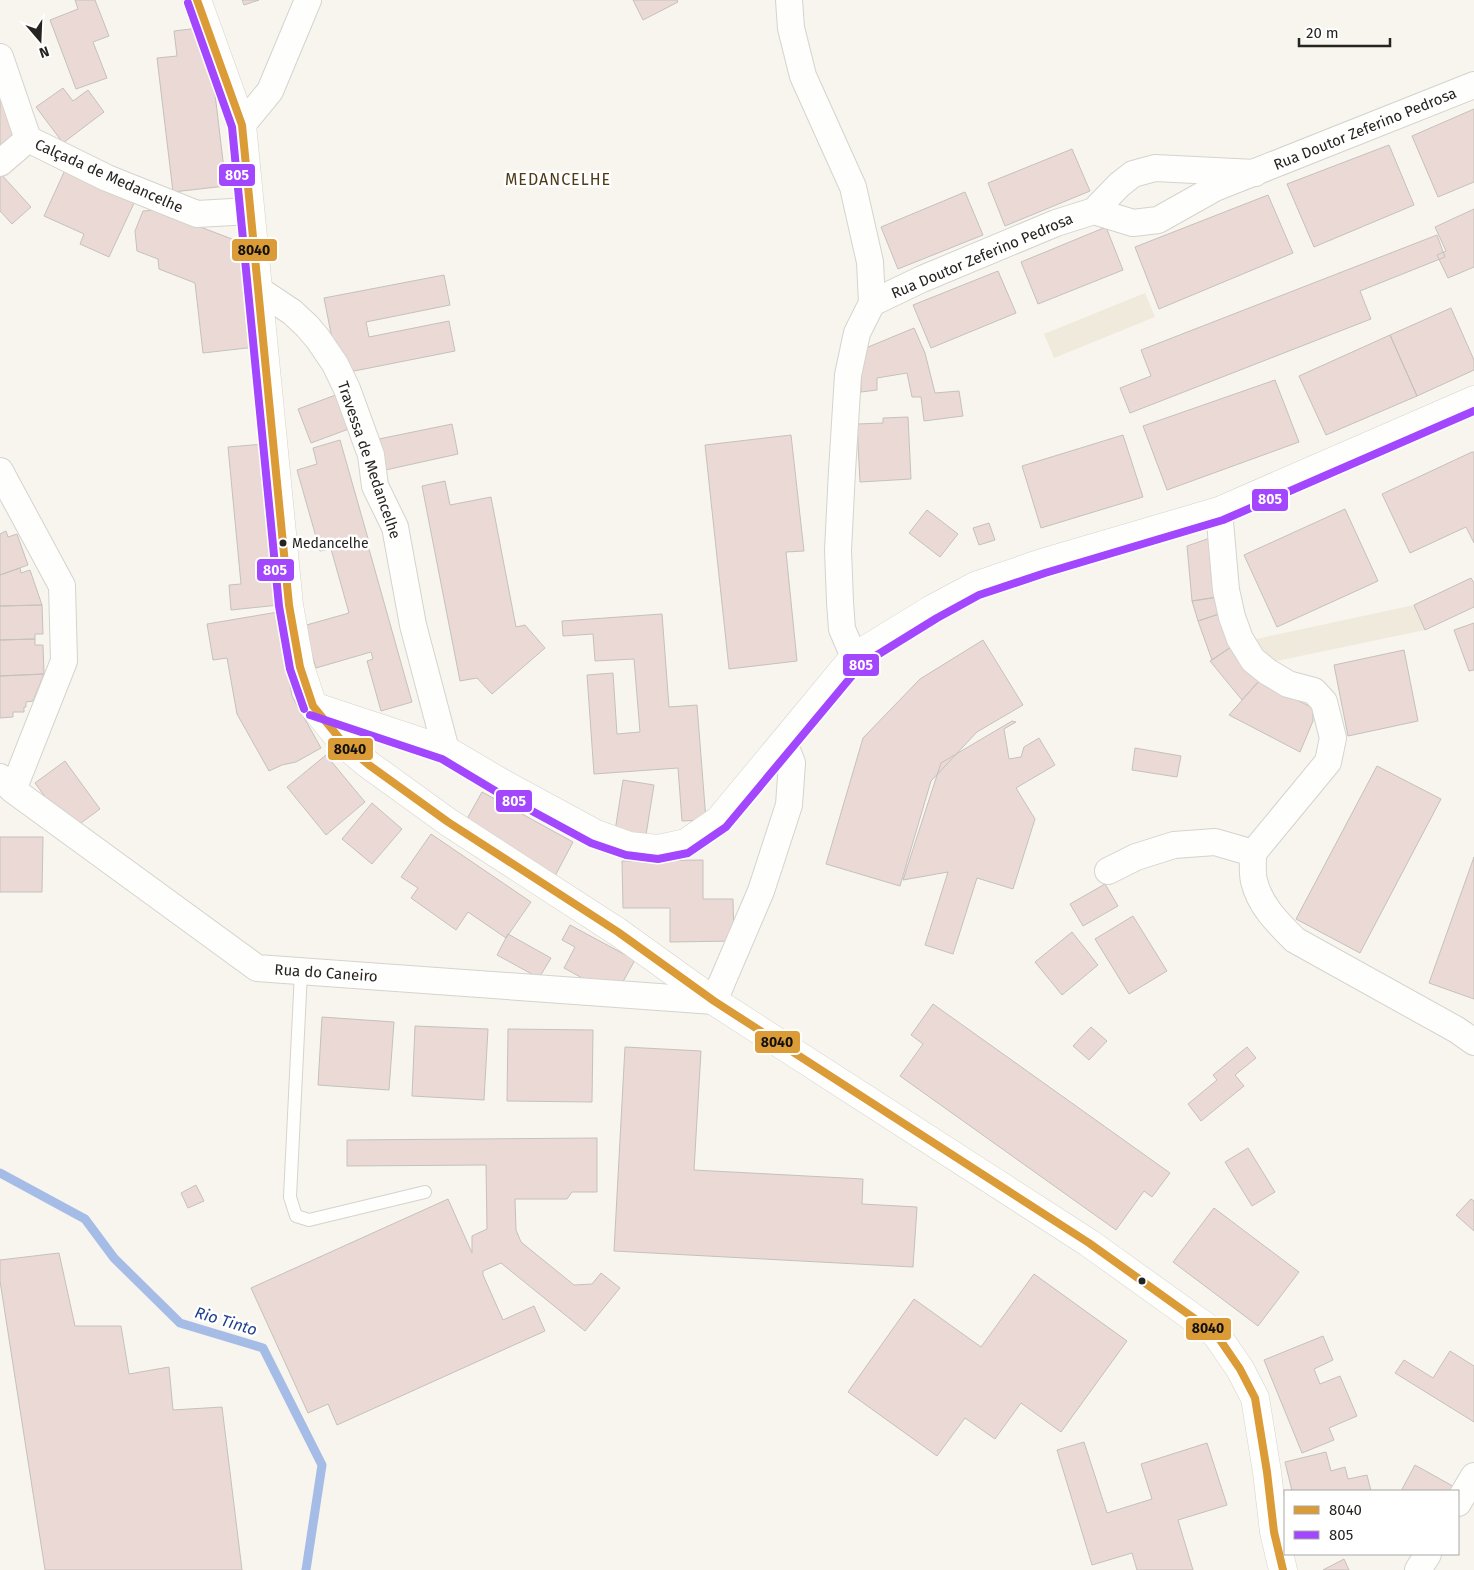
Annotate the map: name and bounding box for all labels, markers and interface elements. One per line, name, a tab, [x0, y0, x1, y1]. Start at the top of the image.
north arrow	[15, 15, 65, 65]
scale bar	[1299, 15, 1390, 47]
text: 20 m	[1306, 24, 1339, 42]
text: N	[37, 42, 51, 61]
street label: Rua Doutor Zeferino Pedrosa	[1271, 84, 1459, 174]
street label: Calçada de Medancelhe	[32, 135, 186, 217]
line badge: 805	[218, 163, 256, 187]
text: 805	[225, 167, 249, 184]
district label: MEDANCELHE	[505, 170, 611, 189]
street label: Rua Doutor Zeferino Pedrosa	[888, 210, 1076, 302]
line badge: 8040	[231, 238, 278, 262]
text: 8040	[238, 242, 270, 259]
street label: Travessa de Medancelhe	[334, 379, 404, 541]
line badge: 805	[1251, 488, 1289, 512]
text: 805	[1258, 491, 1282, 508]
place label: Medancelhe	[292, 535, 369, 552]
marker: Medancelhe	[278, 538, 288, 548]
line badge: 805	[256, 558, 295, 582]
text: 805	[263, 562, 287, 579]
line badge: 805	[842, 653, 880, 677]
text: 805	[849, 657, 873, 674]
line badge: 8040	[327, 737, 374, 761]
text: 8040	[334, 741, 366, 758]
line badge: 805	[495, 789, 533, 813]
text: 805	[502, 793, 526, 810]
street label: Rua do Caneiro	[274, 960, 378, 986]
line badge: 8040	[754, 1030, 801, 1054]
text: 8040	[761, 1034, 793, 1051]
unlabelled marker	[1137, 1276, 1147, 1286]
water label: Rio Tinto	[193, 1303, 259, 1339]
line badge: 8040	[1185, 1317, 1232, 1341]
text: 8040	[1192, 1320, 1224, 1337]
legend	[1284, 1490, 1459, 1555]
text: 8040	[1329, 1501, 1362, 1519]
text: 805	[1329, 1526, 1353, 1544]

